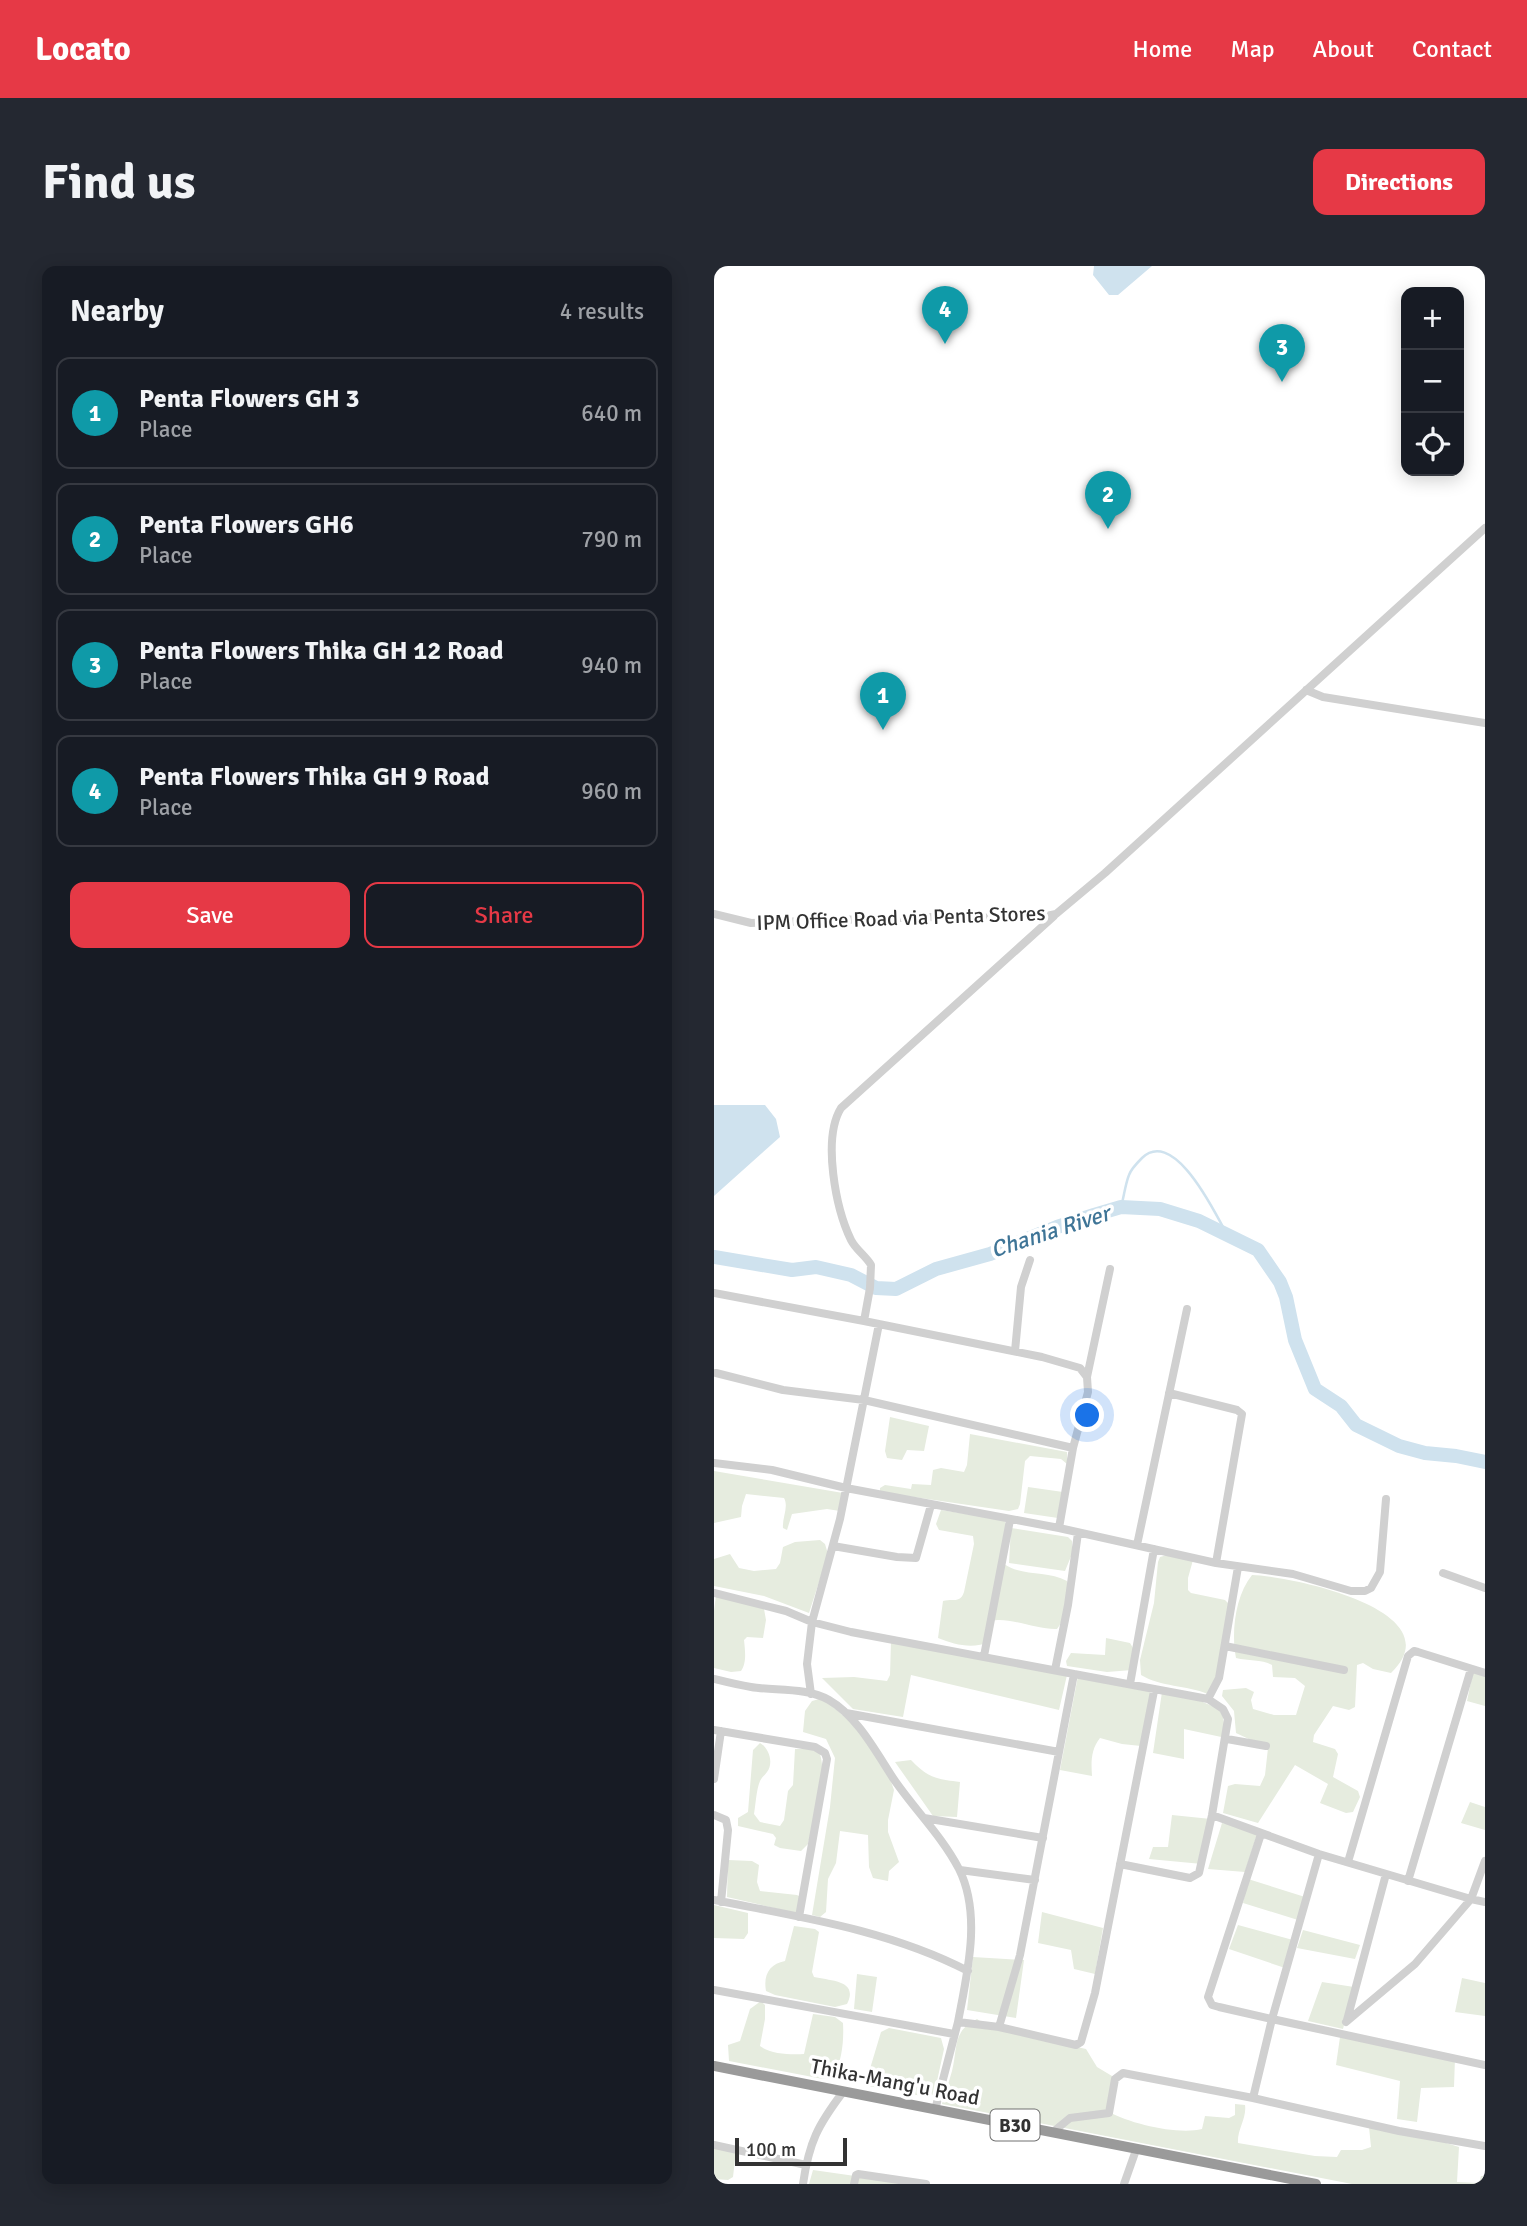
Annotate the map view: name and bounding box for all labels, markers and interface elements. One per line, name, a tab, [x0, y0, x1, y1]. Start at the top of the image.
text: Locato	[35, 29, 131, 70]
text: Home	[1132, 34, 1192, 64]
text: Map	[1230, 34, 1275, 64]
text: About	[1313, 34, 1374, 64]
text: Contact	[1412, 34, 1492, 64]
button: Directions	[1313, 149, 1485, 215]
text: Find us	[42, 152, 195, 212]
pin: 4	[922, 286, 968, 344]
map controls	[1401, 287, 1464, 476]
button: +	[1401, 287, 1464, 350]
text: Nearby	[70, 293, 164, 330]
text: 4 results	[560, 297, 644, 326]
pin: 3	[1259, 324, 1305, 382]
button: −	[1401, 350, 1464, 413]
text: Penta Flowers GH 3	[139, 383, 360, 415]
text: 1	[89, 399, 101, 428]
text: 640 m	[581, 399, 642, 428]
button: locate	[1401, 413, 1464, 476]
text: Place	[139, 415, 193, 444]
pin: 2	[1085, 471, 1131, 529]
text: Penta Flowers GH6	[139, 509, 354, 541]
text: 2	[89, 525, 101, 554]
text: 790 m	[581, 525, 642, 554]
text: Place	[139, 541, 193, 570]
text: Penta Flowers Thika GH 12 Road	[139, 635, 503, 667]
text: 3	[89, 651, 101, 680]
text: 940 m	[581, 651, 642, 680]
text: Place	[139, 667, 193, 696]
pin: 1	[860, 672, 906, 730]
text: Penta Flowers Thika GH 9 Road	[139, 761, 489, 793]
text: 4	[89, 777, 101, 806]
text: 960 m	[581, 777, 642, 806]
text: Place	[139, 793, 193, 822]
button: Save	[70, 882, 350, 948]
button: Share	[364, 882, 644, 948]
street label: IPM Office Road via Penta Stores	[756, 900, 1046, 936]
water label: Chania River	[987, 1198, 1117, 1264]
your location	[1070, 1398, 1104, 1432]
street label: Thika-Mang'u Road	[808, 2053, 982, 2111]
road number: B30	[990, 2109, 1040, 2140]
scale bar	[735, 2135, 847, 2167]
text: 100 m	[746, 2138, 796, 2162]

